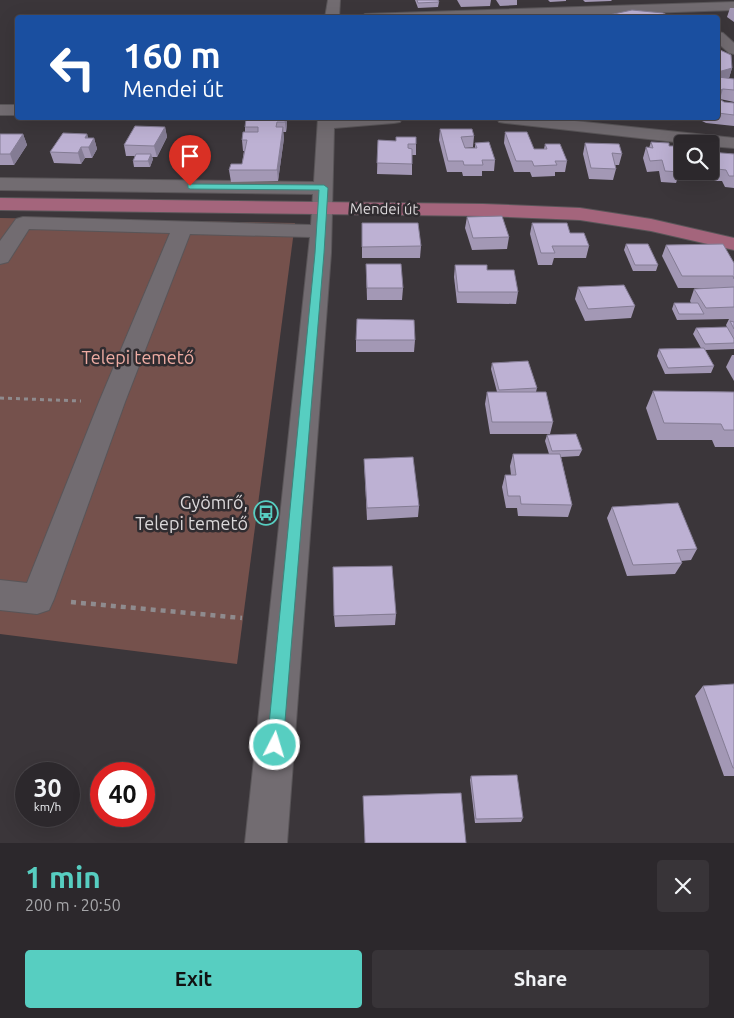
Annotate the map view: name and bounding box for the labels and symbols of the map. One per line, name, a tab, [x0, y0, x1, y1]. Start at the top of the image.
pin	[169, 135, 211, 186]
street label: Mendei út	[350, 199, 418, 218]
park label: Telepi temető	[82, 347, 194, 367]
place label: Gyömrő, Telepi temető	[135, 492, 248, 533]
bus stop icon: Gyömrő, Telepi temető	[253, 500, 279, 526]
position arrow	[248, 718, 300, 770]
speed limit sign: 40	[90, 762, 155, 827]

